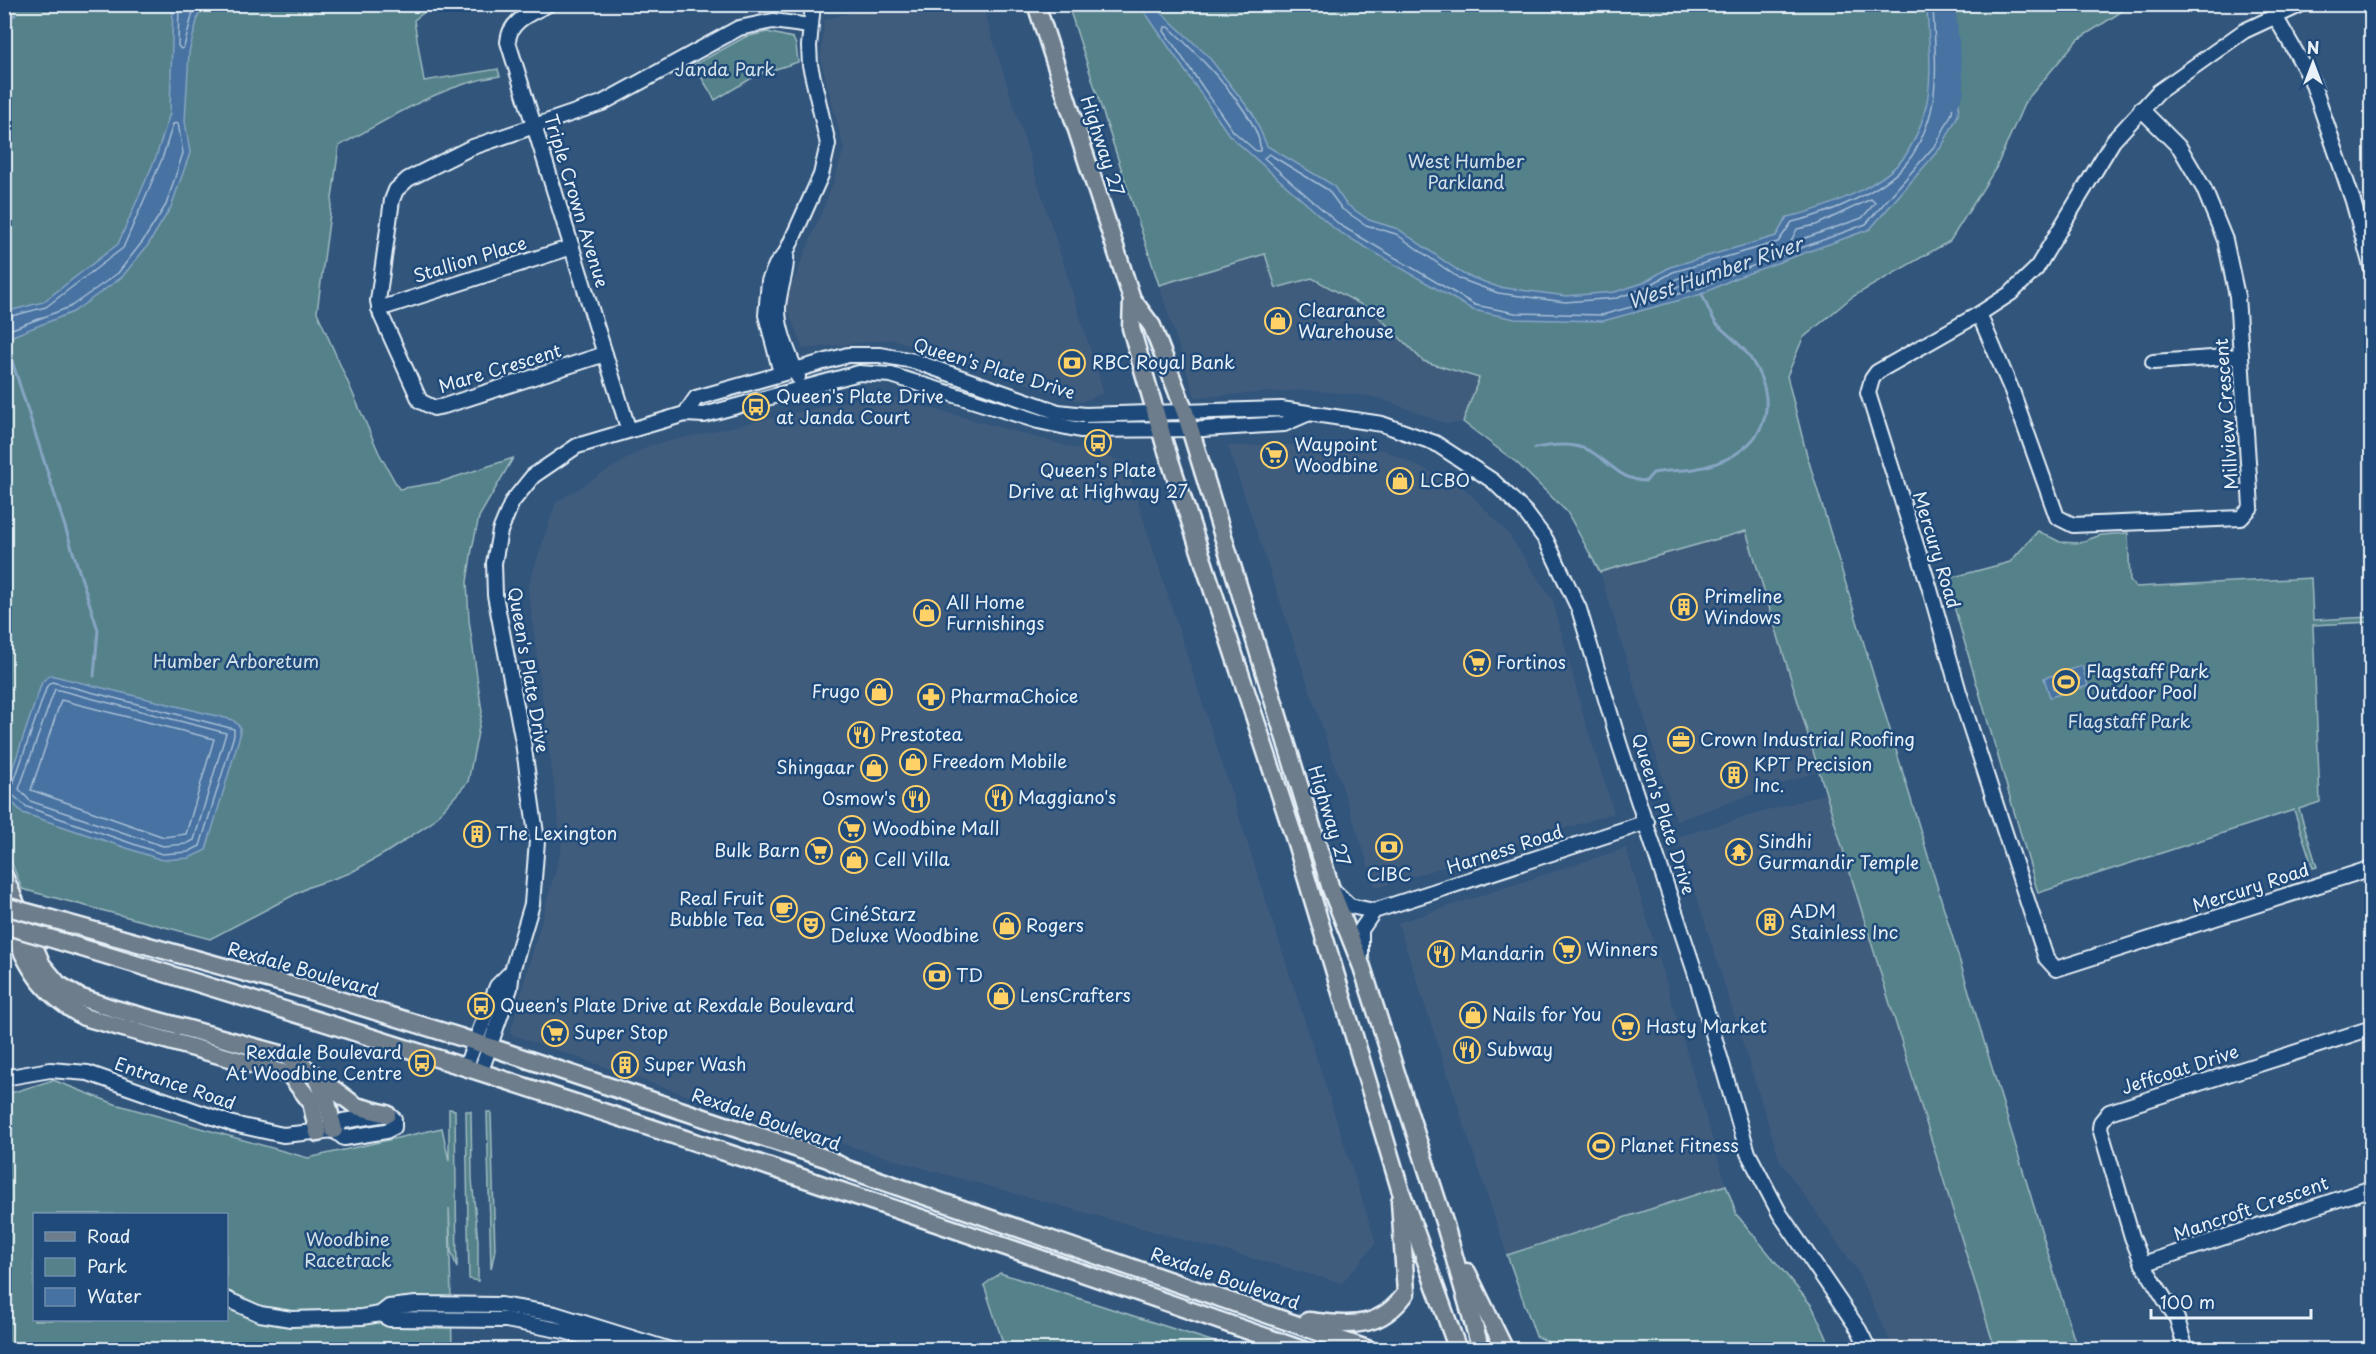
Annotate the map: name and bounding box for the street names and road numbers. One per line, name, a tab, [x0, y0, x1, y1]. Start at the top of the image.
street label: Highway 27	[1075, 92, 1132, 199]
street label: Triple Crown Avenue	[538, 111, 617, 291]
street label: Stallion Place	[409, 228, 530, 289]
street label: Queen's Plate Drive	[910, 330, 1079, 405]
street label: Mare Crescent	[435, 336, 564, 399]
street label: Millview Crescent	[2207, 337, 2244, 491]
street label: Mercury Road	[1907, 488, 1968, 612]
street label: Queen's Plate Drive	[502, 585, 557, 755]
street label: Queen's Plate Drive	[1626, 730, 1703, 898]
street label: Highway 27	[1302, 762, 1359, 869]
street label: Harness Road	[1443, 817, 1566, 880]
street label: Mercury Road	[2189, 855, 2312, 918]
street label: Rexdale Boulevard	[225, 934, 382, 1003]
street label: Jeffcoat Drive	[2117, 1037, 2242, 1100]
street label: Entrance Road	[111, 1049, 240, 1116]
street label: Rexdale Boulevard	[688, 1080, 845, 1157]
street label: Mancroft Crescent	[2169, 1168, 2332, 1247]
street label: Rexdale Boulevard	[1147, 1239, 1304, 1316]

